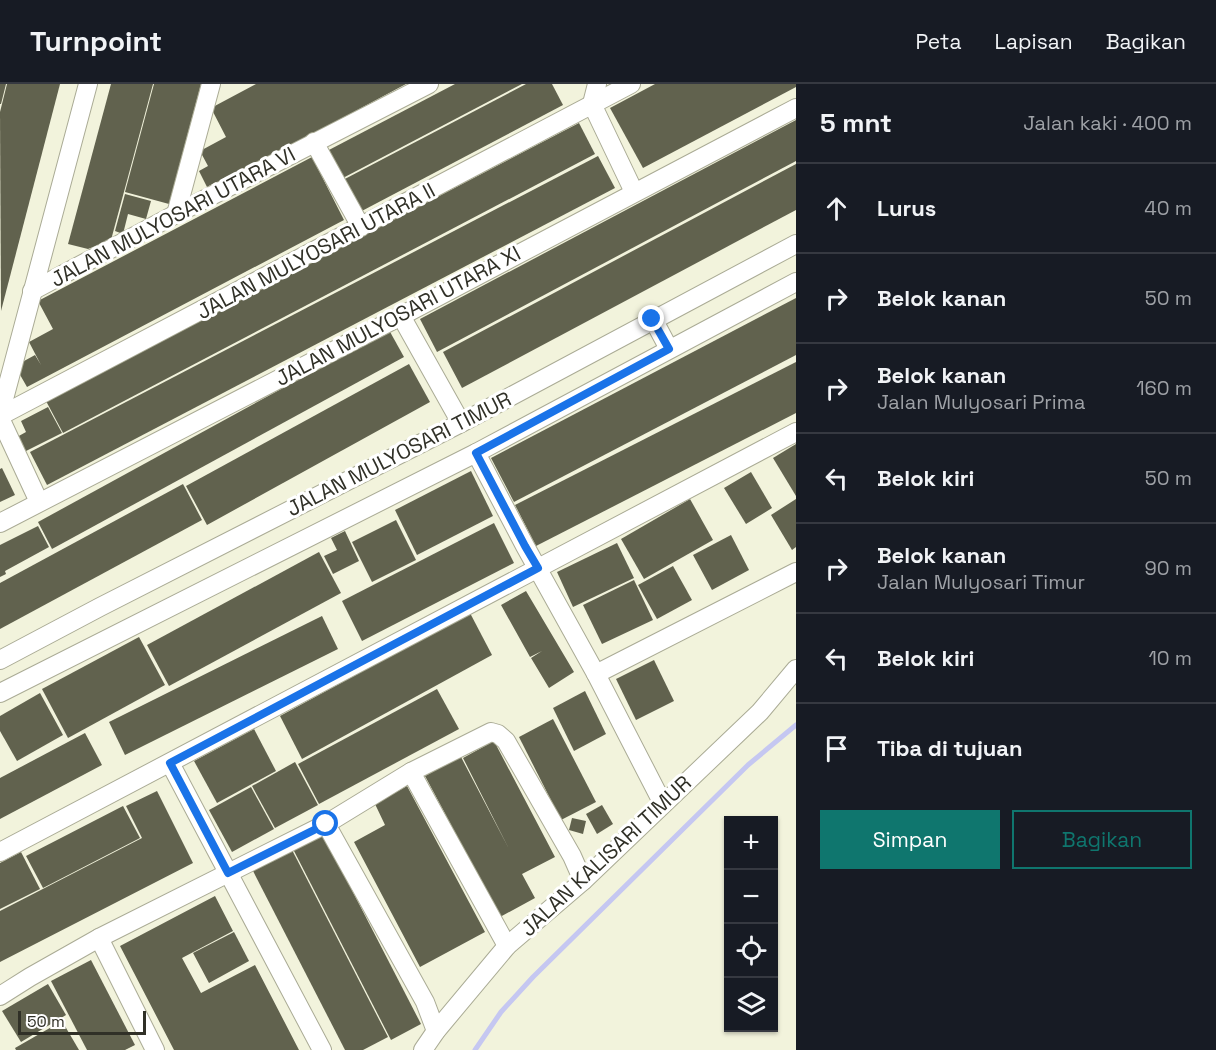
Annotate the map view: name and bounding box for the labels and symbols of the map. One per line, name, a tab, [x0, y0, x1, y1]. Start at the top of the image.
street label: JALAN MULYOSARI UTARA VI	[46, 140, 300, 293]
street label: JALAN MULYOSARI UTARA II	[192, 176, 440, 325]
street label: JALAN MULYOSARI UTARA XI	[270, 239, 525, 392]
route end	[638, 305, 664, 331]
street label: JALAN MULYOSARI TIMUR	[282, 385, 516, 522]
street label: JALAN KALISARI TIMUR	[515, 769, 697, 942]
route start	[312, 810, 338, 836]
scale bar	[18, 1008, 146, 1036]

